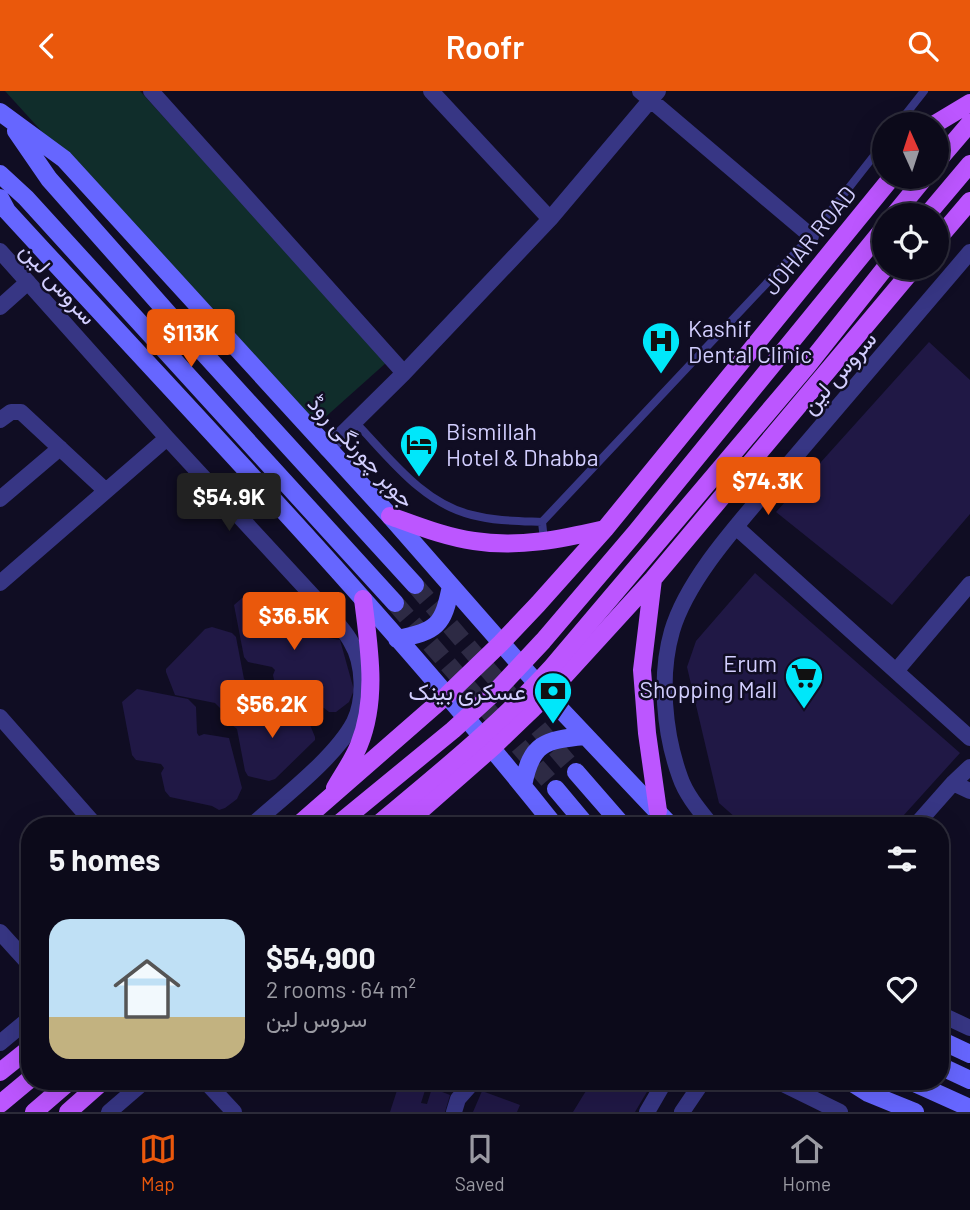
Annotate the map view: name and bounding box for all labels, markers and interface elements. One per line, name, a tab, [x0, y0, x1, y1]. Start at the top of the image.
icon: back	[28, 27, 66, 65]
text: Roofr	[446, 27, 524, 65]
icon: search	[904, 27, 942, 65]
north arrow	[872, 112, 948, 189]
map controls	[872, 112, 949, 280]
street label: JOHAR ROAD	[757, 180, 861, 300]
button: locate	[872, 203, 949, 280]
street label: سروس لین	[13, 236, 103, 331]
pin: $113K	[142, 309, 240, 369]
place label: Kashif Dental Clinic	[688, 314, 812, 368]
text: $113K	[163, 318, 219, 346]
hospital icon: Kashif Dental Clinic	[640, 320, 682, 375]
street label: سروس لین	[794, 325, 883, 421]
street label: جوہر چورنگی روڈ	[300, 389, 421, 515]
place label: Bismillah Hotel & Dhabba	[446, 417, 599, 471]
hotel icon: Bismillah Hotel & Dhabba	[398, 423, 440, 478]
pin: $74.3K	[711, 457, 825, 517]
text: $74.3K	[732, 466, 804, 494]
pin: $54.9K	[172, 473, 286, 533]
text: $54.9K	[193, 482, 265, 510]
pin: $36.5K	[237, 593, 351, 652]
text: $36.5K	[259, 601, 329, 629]
place label: Erum Shopping Mall	[639, 649, 777, 703]
supermarket icon: Erum Shopping Mall	[783, 655, 825, 710]
bank icon: عسکری بینک	[532, 670, 574, 725]
place label: عسکری بینک	[409, 677, 526, 707]
pin: $56.2K	[215, 681, 329, 740]
text: $56.2K	[236, 689, 308, 717]
icon: filters	[883, 840, 921, 878]
text: 5 homes	[49, 841, 160, 877]
text: $54,900	[266, 939, 376, 975]
icon: home	[105, 947, 189, 1031]
icon: heart	[883, 970, 921, 1008]
text: 2 rooms · 64 m²	[266, 975, 416, 1003]
text: سروس لین	[266, 1004, 367, 1032]
tab: Map	[139, 1130, 177, 1195]
tab: Saved	[455, 1130, 505, 1195]
tab: Home	[783, 1130, 831, 1195]

